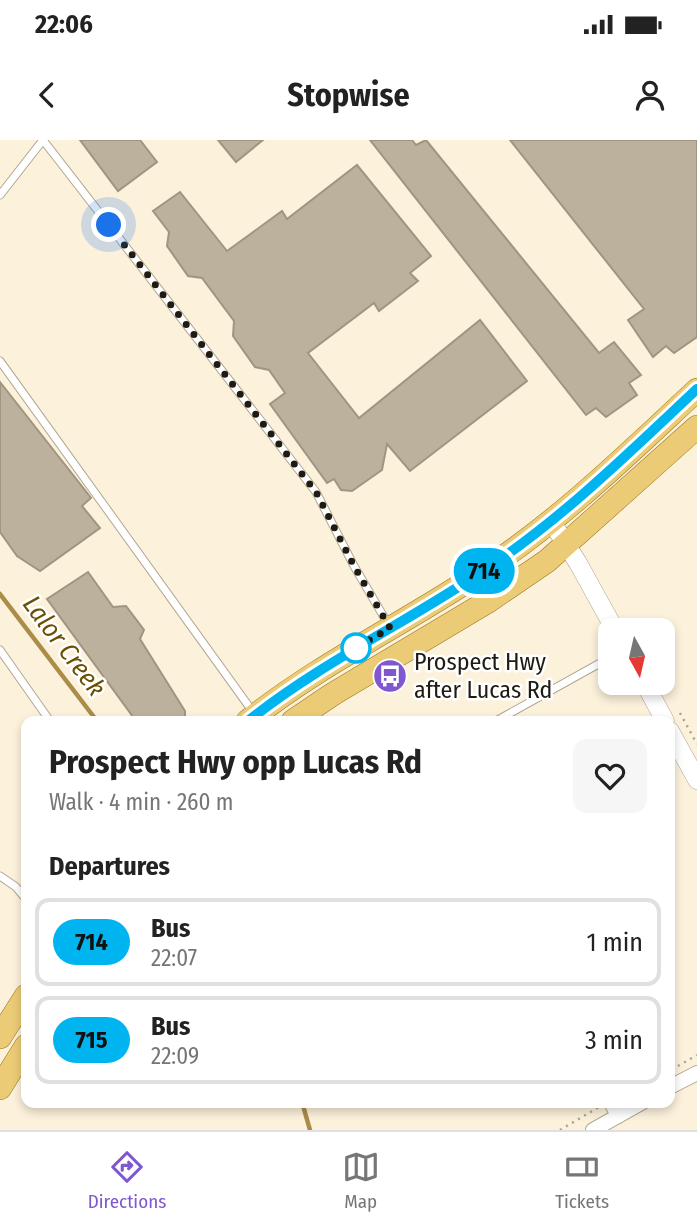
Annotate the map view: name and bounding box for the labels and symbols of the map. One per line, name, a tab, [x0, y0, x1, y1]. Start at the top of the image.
your location	[91, 207, 126, 242]
line badge: 714	[444, 548, 524, 594]
water label: Lalor Creek	[16, 590, 112, 703]
north arrow	[598, 618, 676, 695]
unlabelled marker	[341, 633, 371, 663]
place label: Prospect Hwy after Lucas Rd	[414, 648, 552, 704]
bus stop icon: Prospect Hwy after Lucas Rd	[371, 657, 409, 695]

